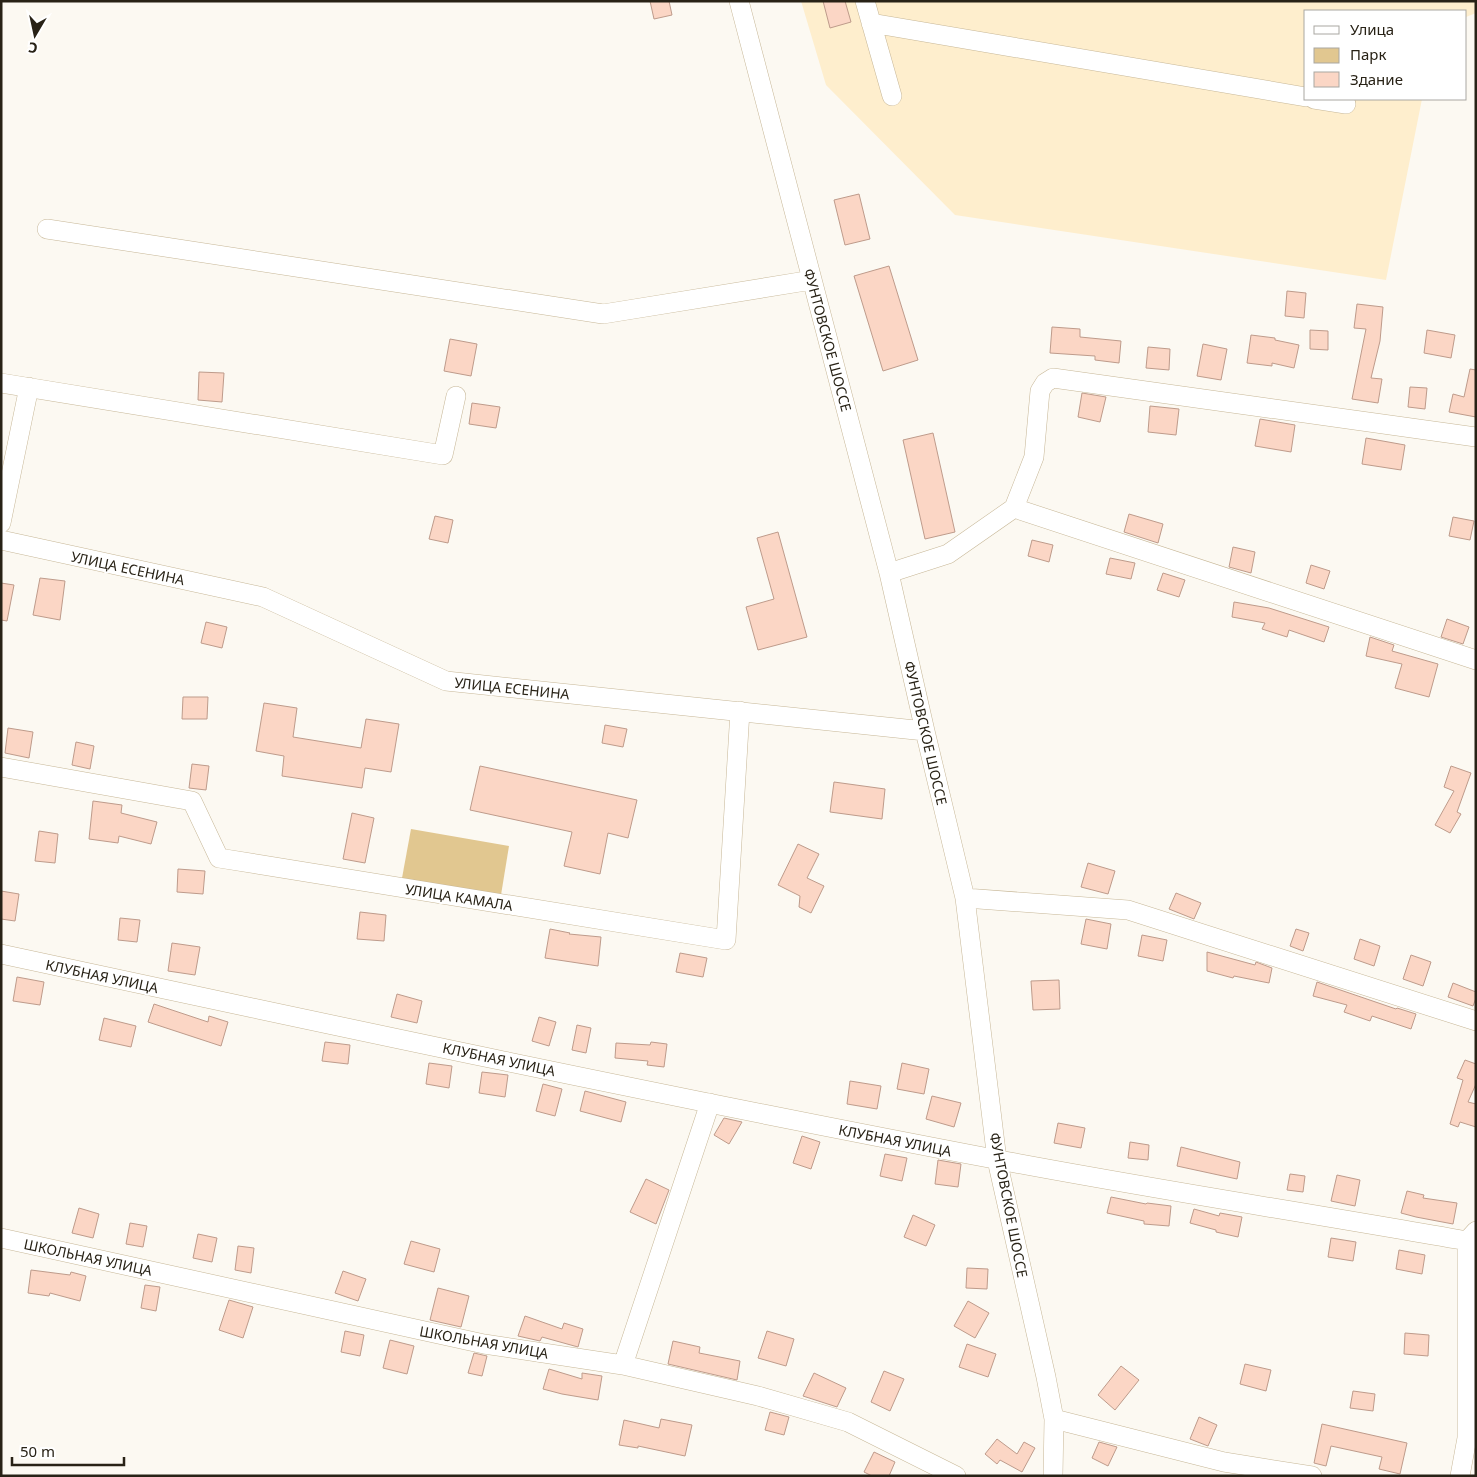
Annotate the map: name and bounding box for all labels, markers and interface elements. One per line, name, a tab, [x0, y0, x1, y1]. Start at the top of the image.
north arrow	[10, 10, 60, 60]
legend	[1304, 10, 1467, 100]
text: Улица	[1350, 19, 1394, 39]
text: С	[27, 38, 39, 58]
text: Парк	[1350, 44, 1386, 64]
text: Здание	[1350, 69, 1403, 89]
street label: ФУНТОВСКОЕ ШОССЕ	[800, 266, 856, 414]
street label: УЛИЦА ЕСЕНИНА	[70, 547, 187, 589]
street label: ФУНТОВСКОЕ ШОССЕ	[900, 659, 952, 807]
street label: УЛИЦА ЕСЕНИНА	[454, 673, 570, 703]
street label: УЛИЦА КАМАЛА	[404, 879, 514, 915]
street label: КЛУБНАЯ УЛИЦА	[44, 955, 160, 997]
street label: КЛУБНАЯ УЛИЦА	[441, 1038, 557, 1080]
street label: КЛУБНАЯ УЛИЦА	[837, 1120, 953, 1160]
street label: ФУНТОВСКОЕ ШОССЕ	[986, 1131, 1032, 1279]
street label: ШКОЛЬНАЯ УЛИЦА	[22, 1234, 154, 1280]
street label: ШКОЛЬНАЯ УЛИЦА	[418, 1321, 550, 1363]
scale bar	[12, 1434, 125, 1466]
text: 50 m	[20, 1441, 55, 1461]

